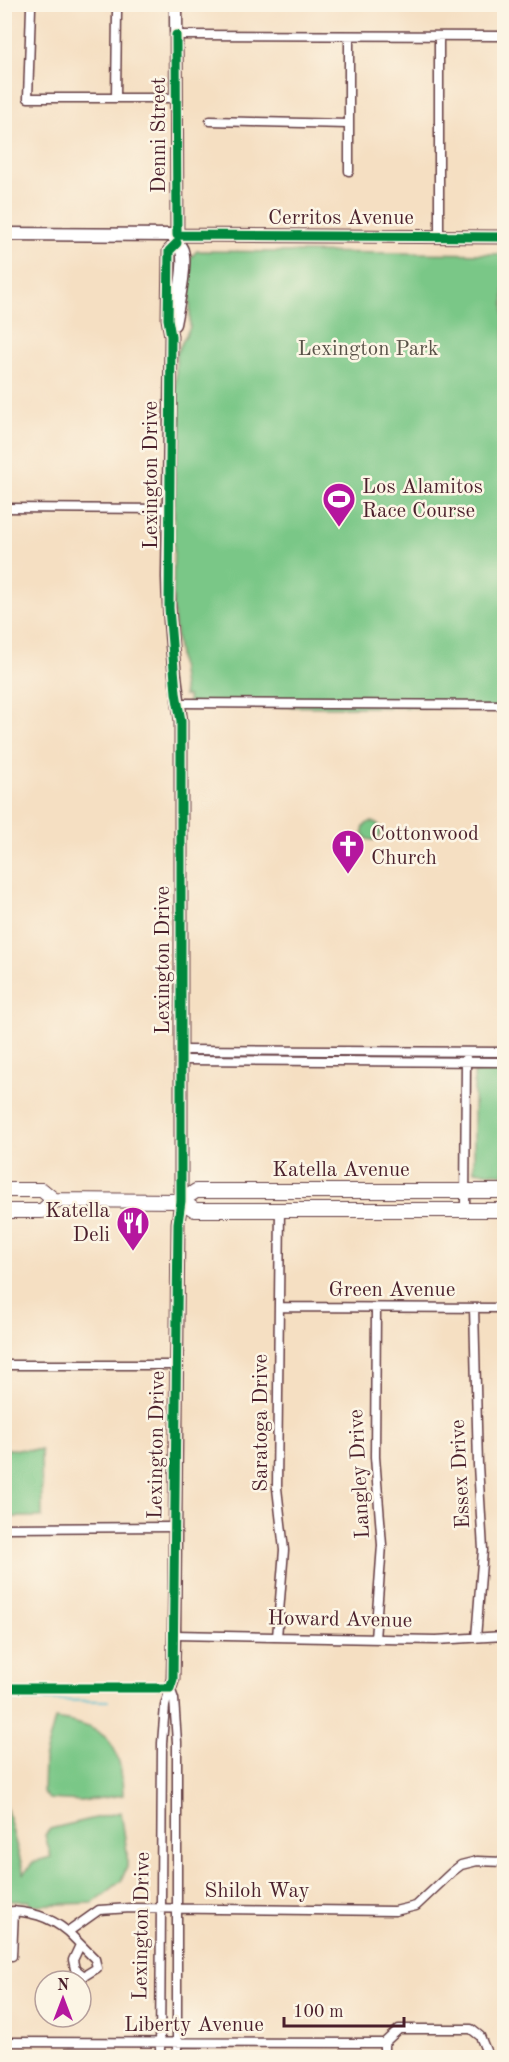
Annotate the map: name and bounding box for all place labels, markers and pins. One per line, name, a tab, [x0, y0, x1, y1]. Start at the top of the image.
place label: Los Alamitos Race Course	[362, 477, 483, 522]
sports icon: Los Alamitos Race Course	[321, 481, 357, 528]
place label: Cottonwood Church	[371, 824, 479, 869]
church icon: Cottonwood Church	[330, 828, 366, 875]
place label: Katella Deli	[45, 1201, 110, 1246]
restaurant icon: Katella Deli	[115, 1205, 151, 1252]

